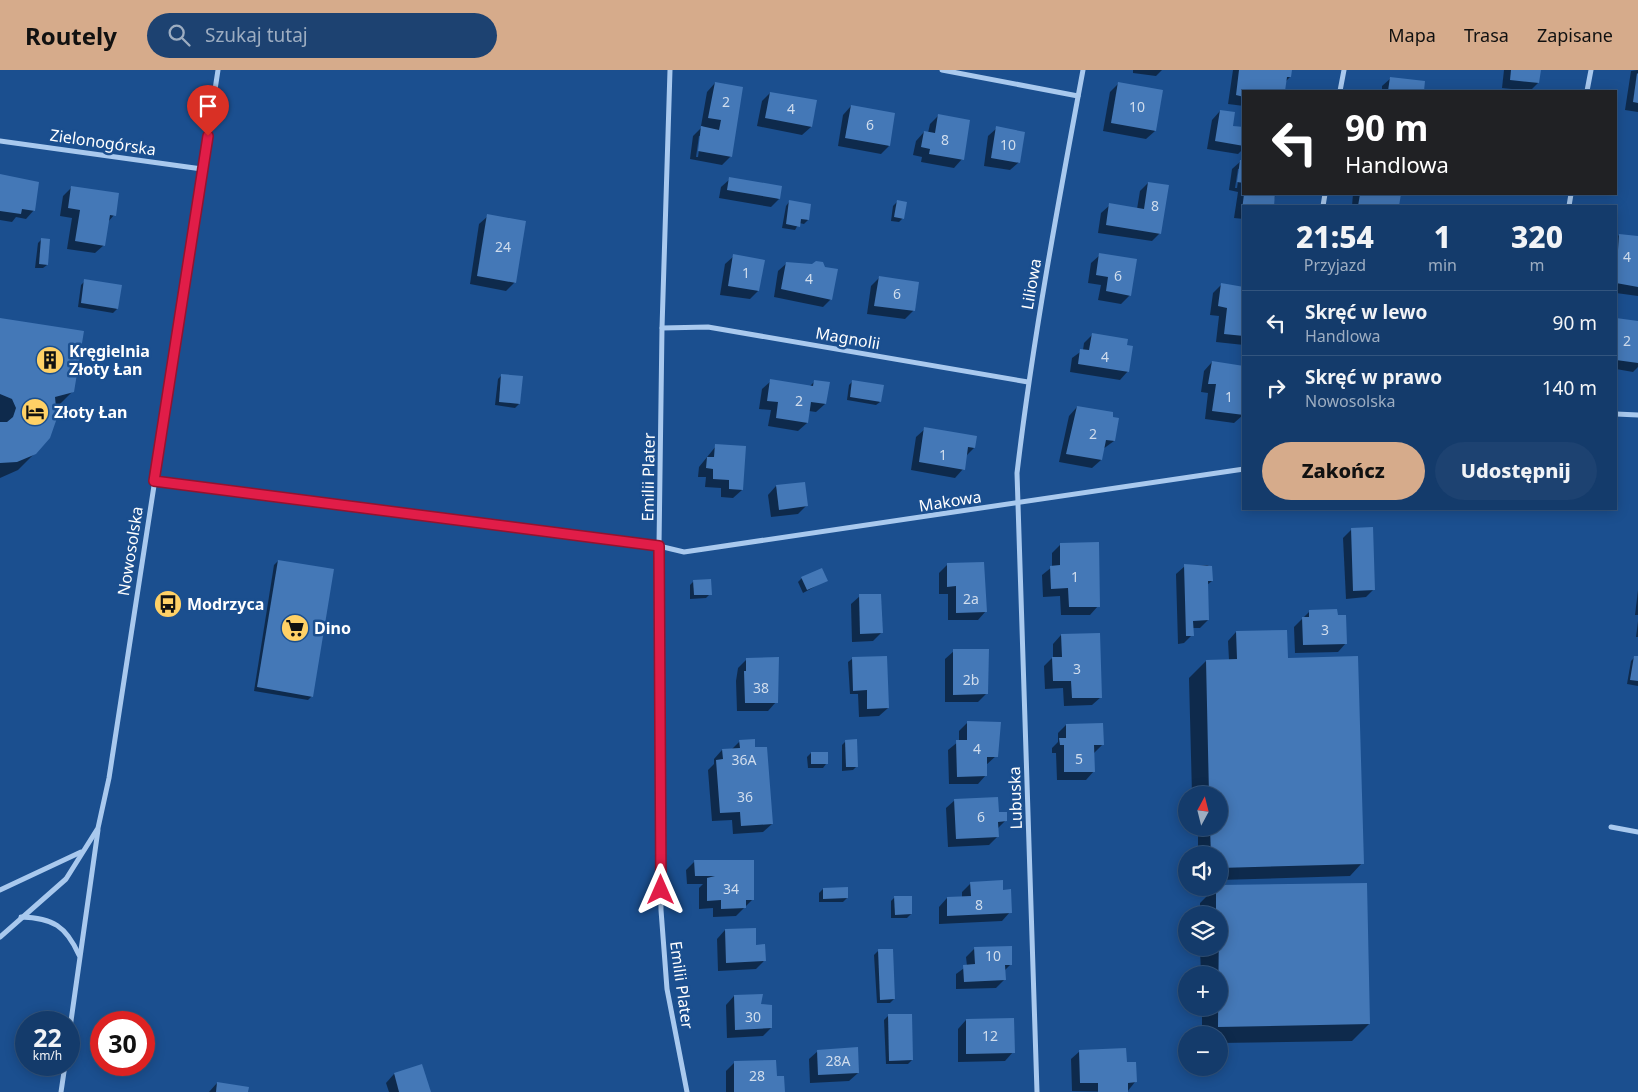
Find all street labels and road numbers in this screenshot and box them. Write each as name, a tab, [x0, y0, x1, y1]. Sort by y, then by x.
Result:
street label: Zielonogórska	[48, 124, 158, 160]
street label: Liliowa	[1016, 257, 1046, 311]
street label: Magnolii	[814, 321, 882, 355]
street label: Emilii Plater	[636, 432, 660, 522]
street label: Makowa	[917, 485, 983, 517]
street label: Nowosolska	[112, 505, 148, 597]
street label: Lubuska	[1003, 766, 1027, 830]
street label: Emilii Plater	[665, 940, 699, 1031]

